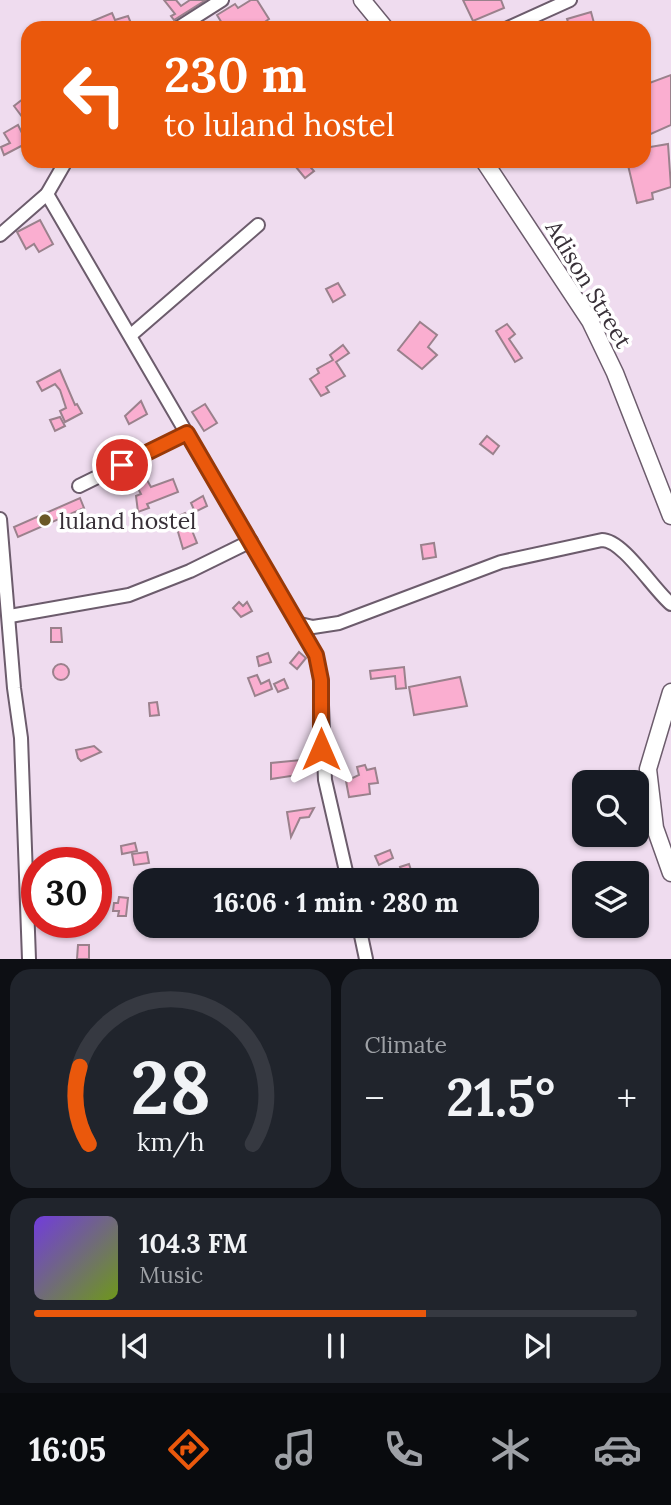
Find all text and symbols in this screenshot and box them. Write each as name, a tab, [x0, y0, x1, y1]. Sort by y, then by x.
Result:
text: 230 m	[164, 43, 307, 105]
icon: left	[49, 49, 140, 140]
text: to luland hostel	[164, 104, 395, 145]
street label: Adison Street	[539, 214, 639, 353]
pin	[92, 435, 152, 495]
icon: arrive	[103, 446, 141, 484]
place label: luland hostel	[59, 506, 196, 535]
marker: luland hostel	[37, 512, 53, 528]
position arrow	[284, 712, 358, 786]
map controls	[572, 770, 649, 938]
button: search	[572, 770, 649, 847]
speed limit sign: 30	[21, 847, 112, 938]
button: layers	[572, 861, 649, 938]
text: 16:06 · 1 min · 280 m	[213, 886, 459, 919]
text: Climate	[365, 1030, 447, 1059]
text: 28	[130, 1042, 210, 1135]
text: 21.5°	[446, 1064, 555, 1130]
text: −	[365, 1074, 385, 1122]
text: +	[617, 1074, 637, 1122]
text: km/h	[136, 1126, 204, 1158]
text: 104.3 FM	[139, 1227, 248, 1260]
text: Music	[139, 1260, 203, 1289]
icon: previous	[116, 1327, 154, 1365]
icon: pause	[317, 1327, 355, 1365]
icon: next	[518, 1327, 556, 1365]
icon: directions	[164, 1425, 213, 1474]
icon: music	[271, 1425, 320, 1474]
icon: phone	[379, 1425, 428, 1474]
icon: climate	[486, 1425, 535, 1474]
icon: car	[593, 1425, 642, 1474]
text: 16:05	[29, 1429, 106, 1470]

